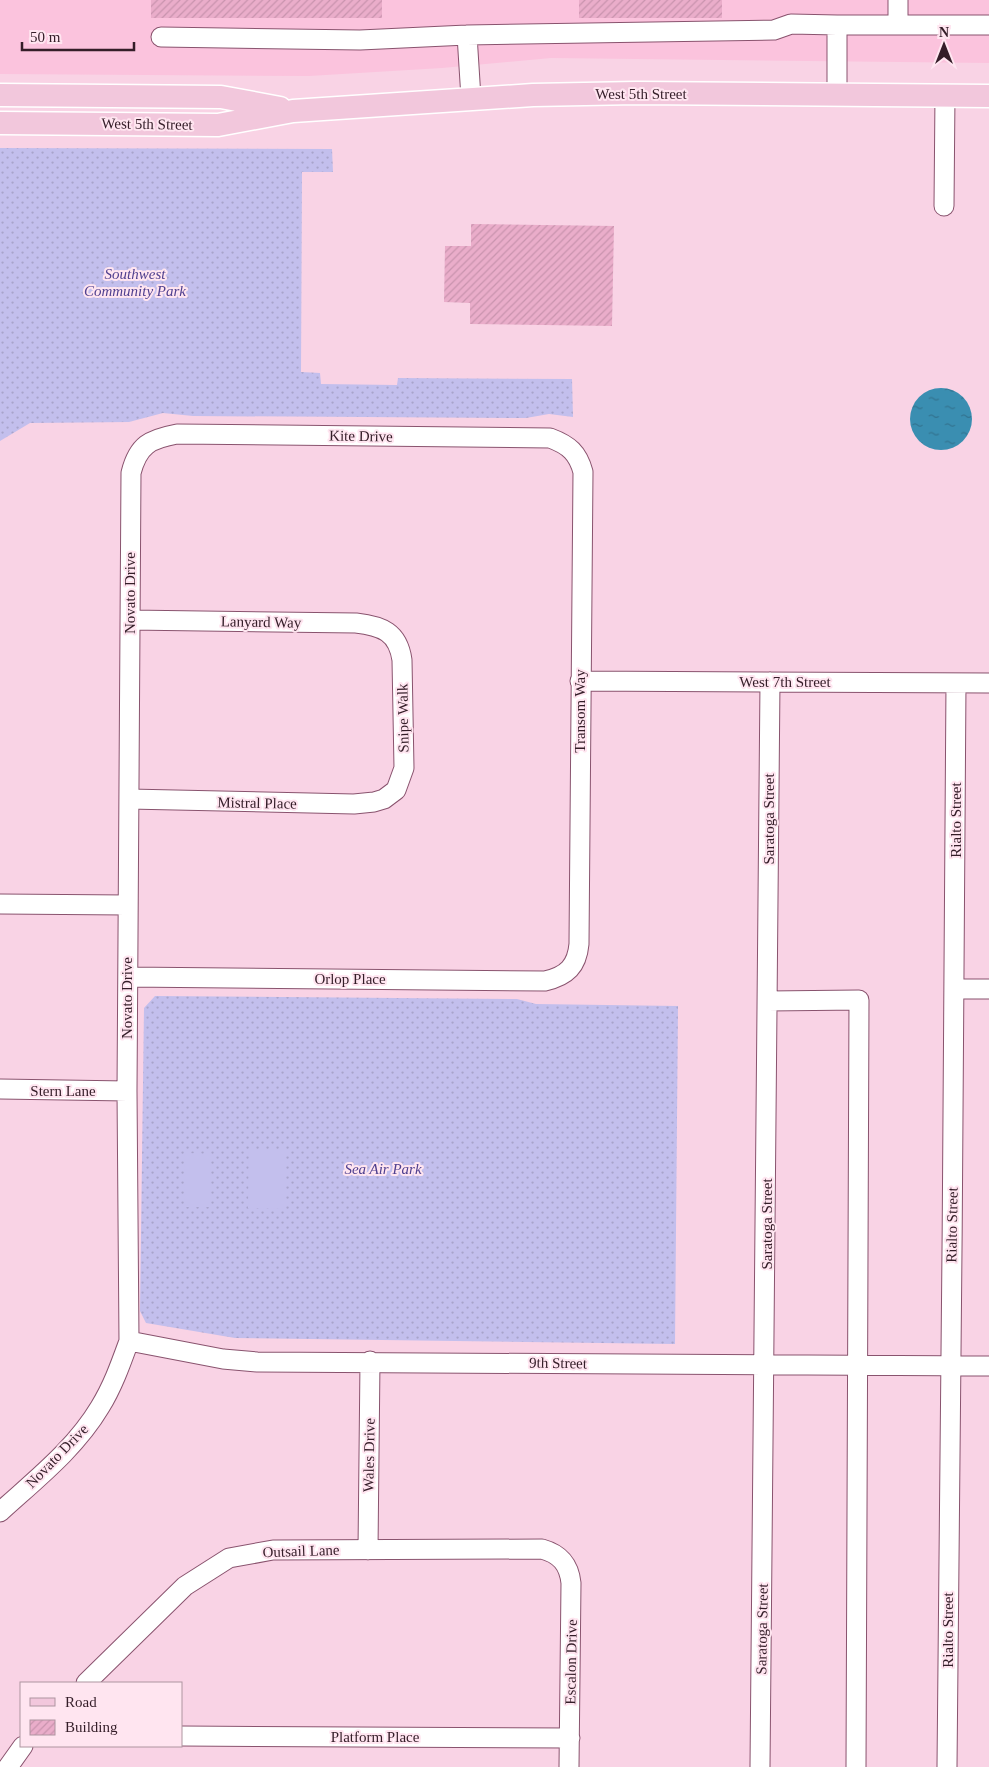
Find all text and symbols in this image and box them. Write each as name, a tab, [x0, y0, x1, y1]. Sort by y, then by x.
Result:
scale bar	[22, 20, 135, 52]
north arrow	[919, 20, 969, 70]
text: N	[939, 25, 949, 40]
text: 50 m	[30, 29, 61, 45]
street label: West 5th Street	[595, 86, 687, 102]
street label: West 5th Street	[101, 115, 194, 133]
park label: Southwest Community Park	[84, 266, 186, 299]
street label: Kite Drive	[329, 427, 393, 445]
street label: Novato Drive	[122, 552, 138, 634]
street label: Lanyard Way	[221, 613, 302, 631]
street label: Transom Way	[572, 669, 588, 753]
street label: West 7th Street	[739, 674, 831, 690]
street label: Snipe Walk	[394, 683, 412, 753]
street label: Saratoga Street	[761, 773, 777, 865]
street label: Rialto Street	[948, 781, 964, 858]
street label: Mistral Place	[217, 794, 297, 812]
street label: Novato Drive	[119, 957, 135, 1039]
street label: Orlop Place	[314, 971, 386, 987]
street label: Stern Lane	[30, 1083, 96, 1099]
park label: Sea Air Park	[344, 1161, 422, 1177]
street label: Saratoga Street	[759, 1178, 775, 1270]
street label: Rialto Street	[943, 1186, 961, 1263]
street label: 9th Street	[529, 1354, 588, 1372]
street label: Wales Drive	[360, 1417, 378, 1492]
street label: Novato Drive	[23, 1421, 91, 1491]
street label: Outsail Lane	[262, 1542, 340, 1560]
street label: Saratoga Street	[753, 1582, 771, 1675]
street label: Rialto Street	[940, 1591, 956, 1668]
street label: Escalon Drive	[562, 1619, 580, 1705]
legend	[20, 1682, 182, 1747]
text: Road	[65, 1694, 97, 1710]
text: Building	[65, 1719, 118, 1735]
street label: Platform Place	[331, 1729, 420, 1745]

